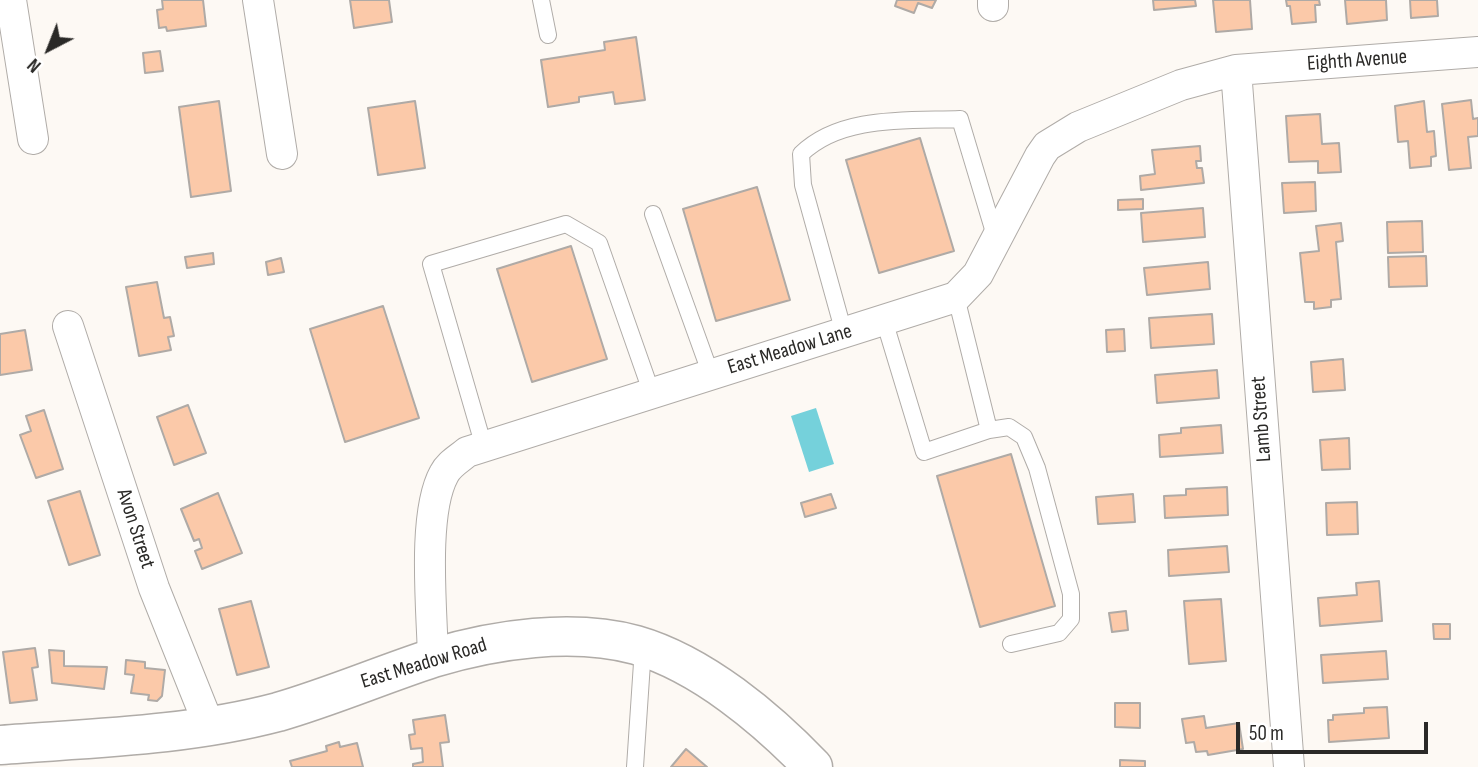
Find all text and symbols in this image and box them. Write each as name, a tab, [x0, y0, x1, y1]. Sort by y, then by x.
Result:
north arrow	[14, 14, 84, 84]
street label: Eighth Avenue	[1306, 45, 1408, 77]
text: N	[23, 53, 46, 77]
street label: East Meadow Lane	[725, 319, 855, 381]
street label: Lamb Street	[1246, 375, 1278, 463]
street label: Avon Street	[110, 486, 160, 572]
street label: East Meadow Road	[358, 633, 490, 695]
scale bar	[1240, 708, 1432, 752]
text: 50 m	[1249, 721, 1284, 746]

